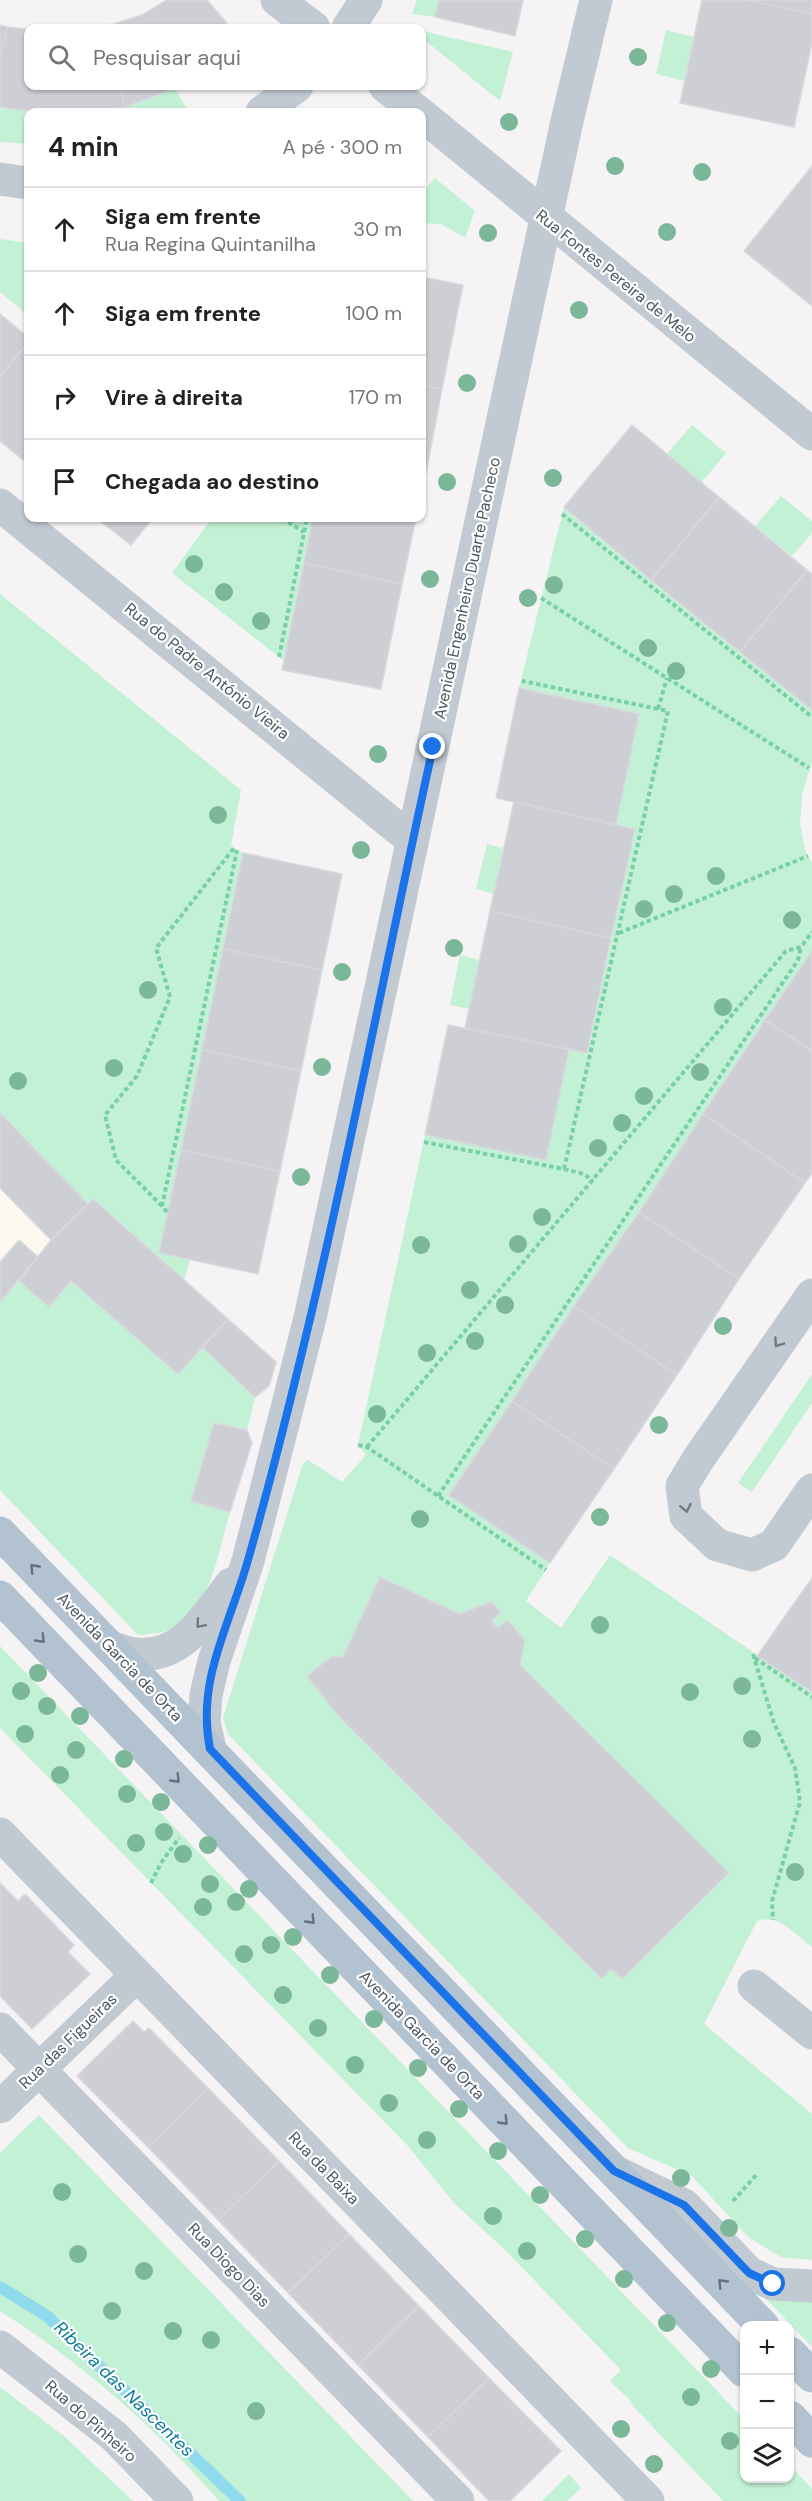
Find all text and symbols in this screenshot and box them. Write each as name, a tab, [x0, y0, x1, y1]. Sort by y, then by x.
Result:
search box	[24, 24, 426, 90]
icon: search	[45, 41, 78, 74]
text: Pesquisar aqui	[93, 43, 241, 72]
text: 4 min	[48, 130, 119, 164]
text: A pé · 300 m	[283, 134, 402, 160]
text: Siga em frente	[105, 202, 261, 231]
street label: Rua Fontes Pereira de Melo	[532, 205, 700, 347]
icon: ahead	[48, 213, 81, 246]
text: 30 m	[353, 216, 402, 242]
text: Rua Regina Quintanilha	[105, 231, 316, 257]
icon: ahead	[48, 297, 81, 330]
text: Siga em frente	[105, 299, 261, 328]
text: 100 m	[345, 300, 402, 326]
icon: right	[48, 381, 81, 414]
text: Vire à direita	[105, 383, 243, 412]
text: 170 m	[349, 384, 402, 410]
street label: Avenida Engenheiro Duarte Pacheco	[429, 455, 505, 721]
icon: arrive	[48, 465, 81, 498]
text: Chegada ao destino	[105, 467, 319, 496]
street label: Rua do Padre António Vieira	[120, 598, 294, 744]
route end	[419, 733, 445, 759]
one-way arrow	[774, 1336, 785, 1347]
one-way arrow	[679, 1503, 692, 1513]
one-way arrow	[30, 1564, 41, 1575]
street label: Avenida Garcia de Orta	[53, 1588, 187, 1726]
one-way arrow	[196, 1617, 207, 1628]
one-way arrow	[33, 1631, 44, 1642]
one-way arrow	[169, 1773, 180, 1783]
one-way arrow	[304, 1913, 315, 1923]
street label: Avenida Garcia de Orta	[355, 1966, 489, 2104]
street label: Rua das Figueiras	[14, 1989, 122, 2093]
one-way arrow	[497, 2114, 508, 2125]
street label: Rua da Baixa	[284, 2127, 364, 2209]
street label: Rua Diogo Dias	[183, 2218, 275, 2312]
route start	[759, 2270, 785, 2296]
one-way arrow	[719, 2280, 730, 2291]
water label: Ribeira das Nascentes	[49, 2316, 199, 2462]
map controls	[740, 2321, 794, 2483]
button: +	[740, 2321, 794, 2375]
street label: Rua do Pinheiro	[41, 2375, 141, 2467]
button: −	[740, 2375, 794, 2429]
button: layers	[740, 2429, 794, 2483]

